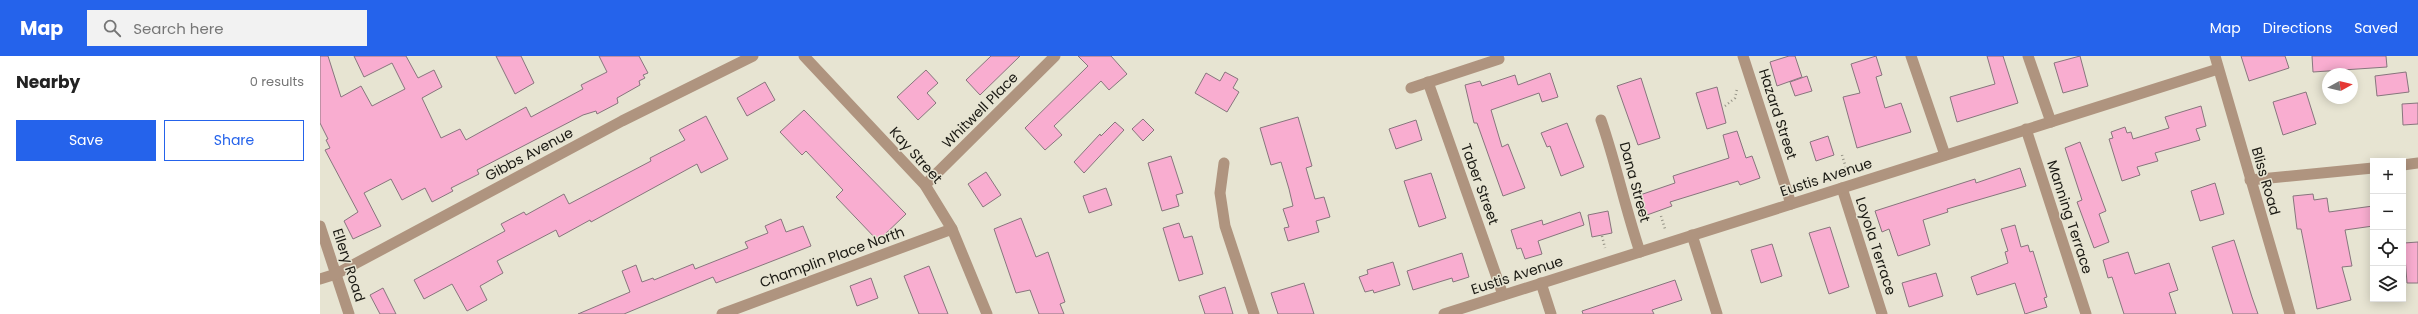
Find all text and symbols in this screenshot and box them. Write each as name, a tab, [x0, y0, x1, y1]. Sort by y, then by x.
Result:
search box	[87, 10, 367, 46]
text: Map	[20, 15, 63, 42]
icon: search	[101, 17, 123, 39]
text: Search here	[133, 18, 224, 39]
text: Map	[2210, 18, 2241, 38]
text: Directions	[2263, 18, 2332, 38]
text: Saved	[2354, 18, 2398, 38]
street label: Hazard Street	[1754, 66, 1802, 162]
street label: Whitwell Place	[938, 67, 1023, 152]
north arrow	[2322, 68, 2358, 104]
text: Nearby	[16, 70, 80, 94]
text: 0 results	[250, 72, 304, 91]
button: Save	[16, 120, 156, 161]
button: Share	[164, 120, 304, 161]
street label: Gibbs Avenue	[482, 122, 577, 186]
street label: Kay Street	[885, 122, 947, 188]
street label: Dana Street	[1615, 140, 1655, 224]
street label: Taber Street	[1456, 141, 1504, 227]
street label: Bliss Road	[2247, 144, 2285, 218]
street label: Eustis Avenue	[1777, 153, 1875, 201]
street label: Manning Terrace	[2042, 158, 2098, 277]
map controls	[2370, 158, 2406, 302]
button: +	[2370, 158, 2406, 194]
street label: Loyola Terrace	[1851, 194, 1901, 298]
button: −	[2370, 194, 2406, 230]
street label: Champlin Place North	[757, 221, 907, 293]
street label: Ellery Road	[328, 226, 370, 304]
button: locate	[2370, 230, 2406, 266]
street label: Eustis Avenue	[1468, 251, 1566, 299]
button: layers	[2370, 266, 2406, 302]

